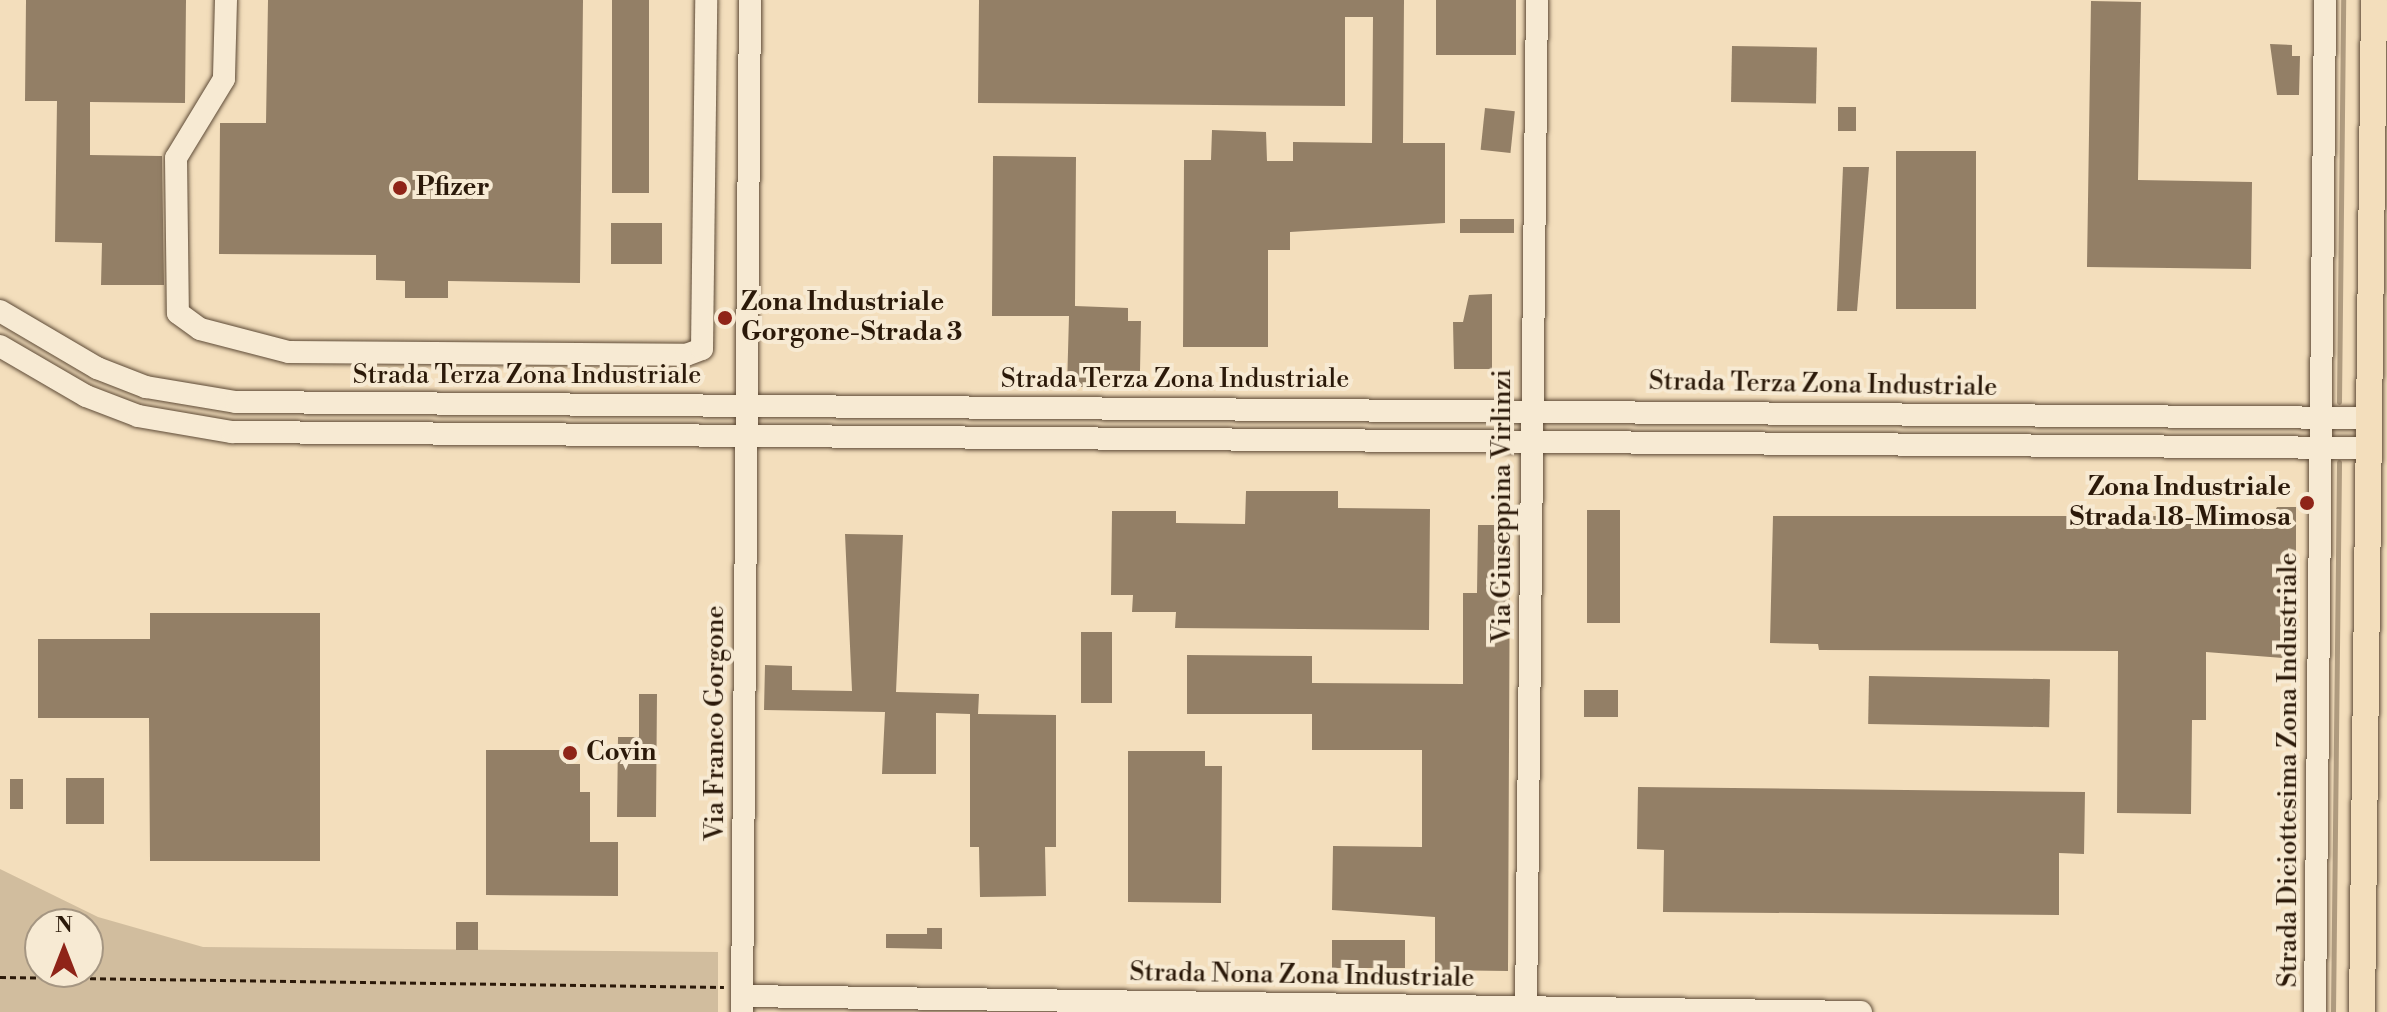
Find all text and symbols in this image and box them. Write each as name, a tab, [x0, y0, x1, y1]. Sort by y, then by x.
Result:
place label: Pfizer	[416, 172, 490, 204]
marker: Pfizer	[391, 179, 409, 197]
place label: Zona Industriale Gorgone-Strada 3	[741, 287, 962, 348]
marker: Zona Industriale Gorgone-Strada 3	[716, 309, 734, 327]
street label: Strada Terza Zona Industriale	[353, 360, 701, 392]
street label: Strada Terza Zona Industriale	[1001, 364, 1349, 396]
street label: Strada Terza Zona Industriale	[1648, 366, 1998, 404]
street label: Via Giuseppina Virlinzi	[1487, 369, 1519, 643]
place label: Zona Industriale Strada 18-Mimosa	[2070, 472, 2291, 534]
marker: Zona Industriale Strada 18-Mimosa	[2298, 494, 2316, 512]
street label: Strada Diciottesima Zona Industriale	[2273, 553, 2305, 987]
street label: Via Franco Gorgone	[700, 605, 732, 841]
place label: Covin	[586, 737, 656, 769]
marker: Covin	[561, 744, 579, 762]
north arrow	[24, 908, 104, 988]
text: N	[55, 912, 73, 939]
street label: Strada Nona Zona Industriale	[1129, 957, 1475, 995]

